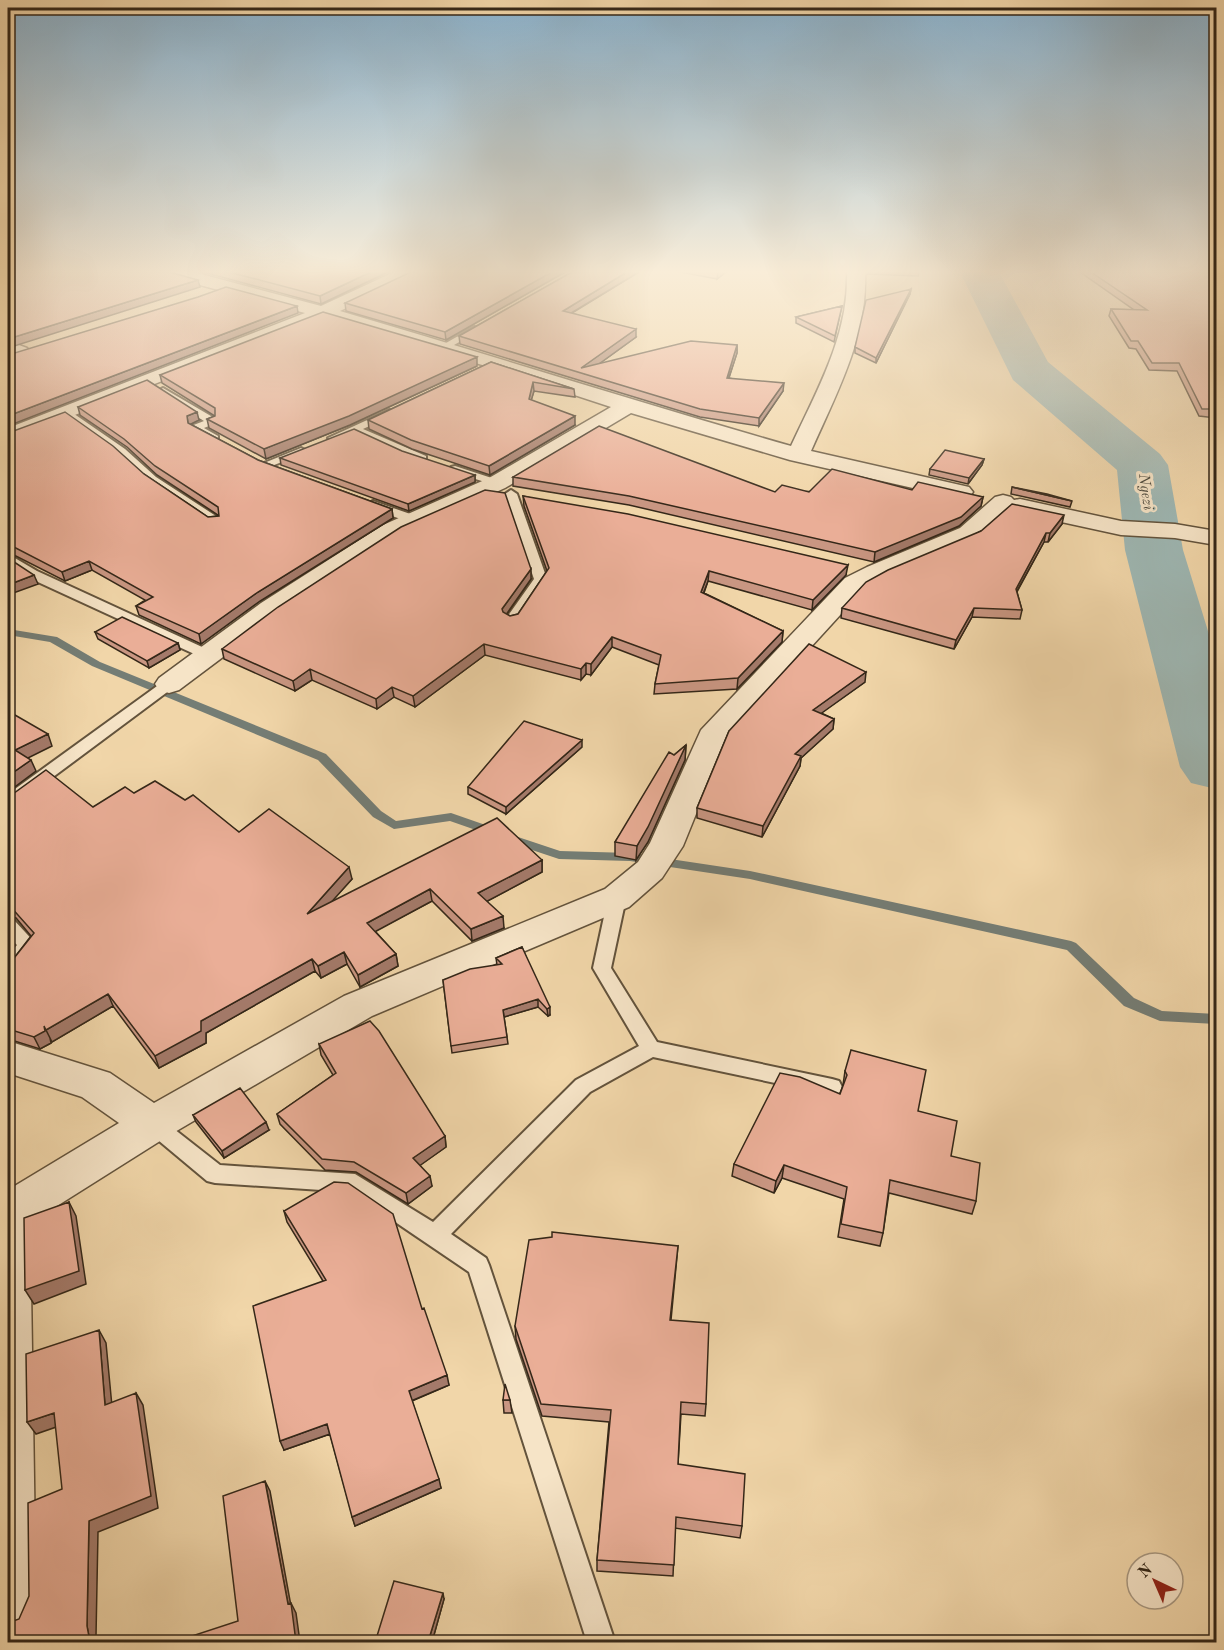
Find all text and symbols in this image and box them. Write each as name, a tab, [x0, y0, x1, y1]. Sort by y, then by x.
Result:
water label: Ngezi	[1135, 472, 1155, 511]
north arrow	[1125, 1551, 1185, 1611]
text: N	[1136, 1561, 1156, 1582]

